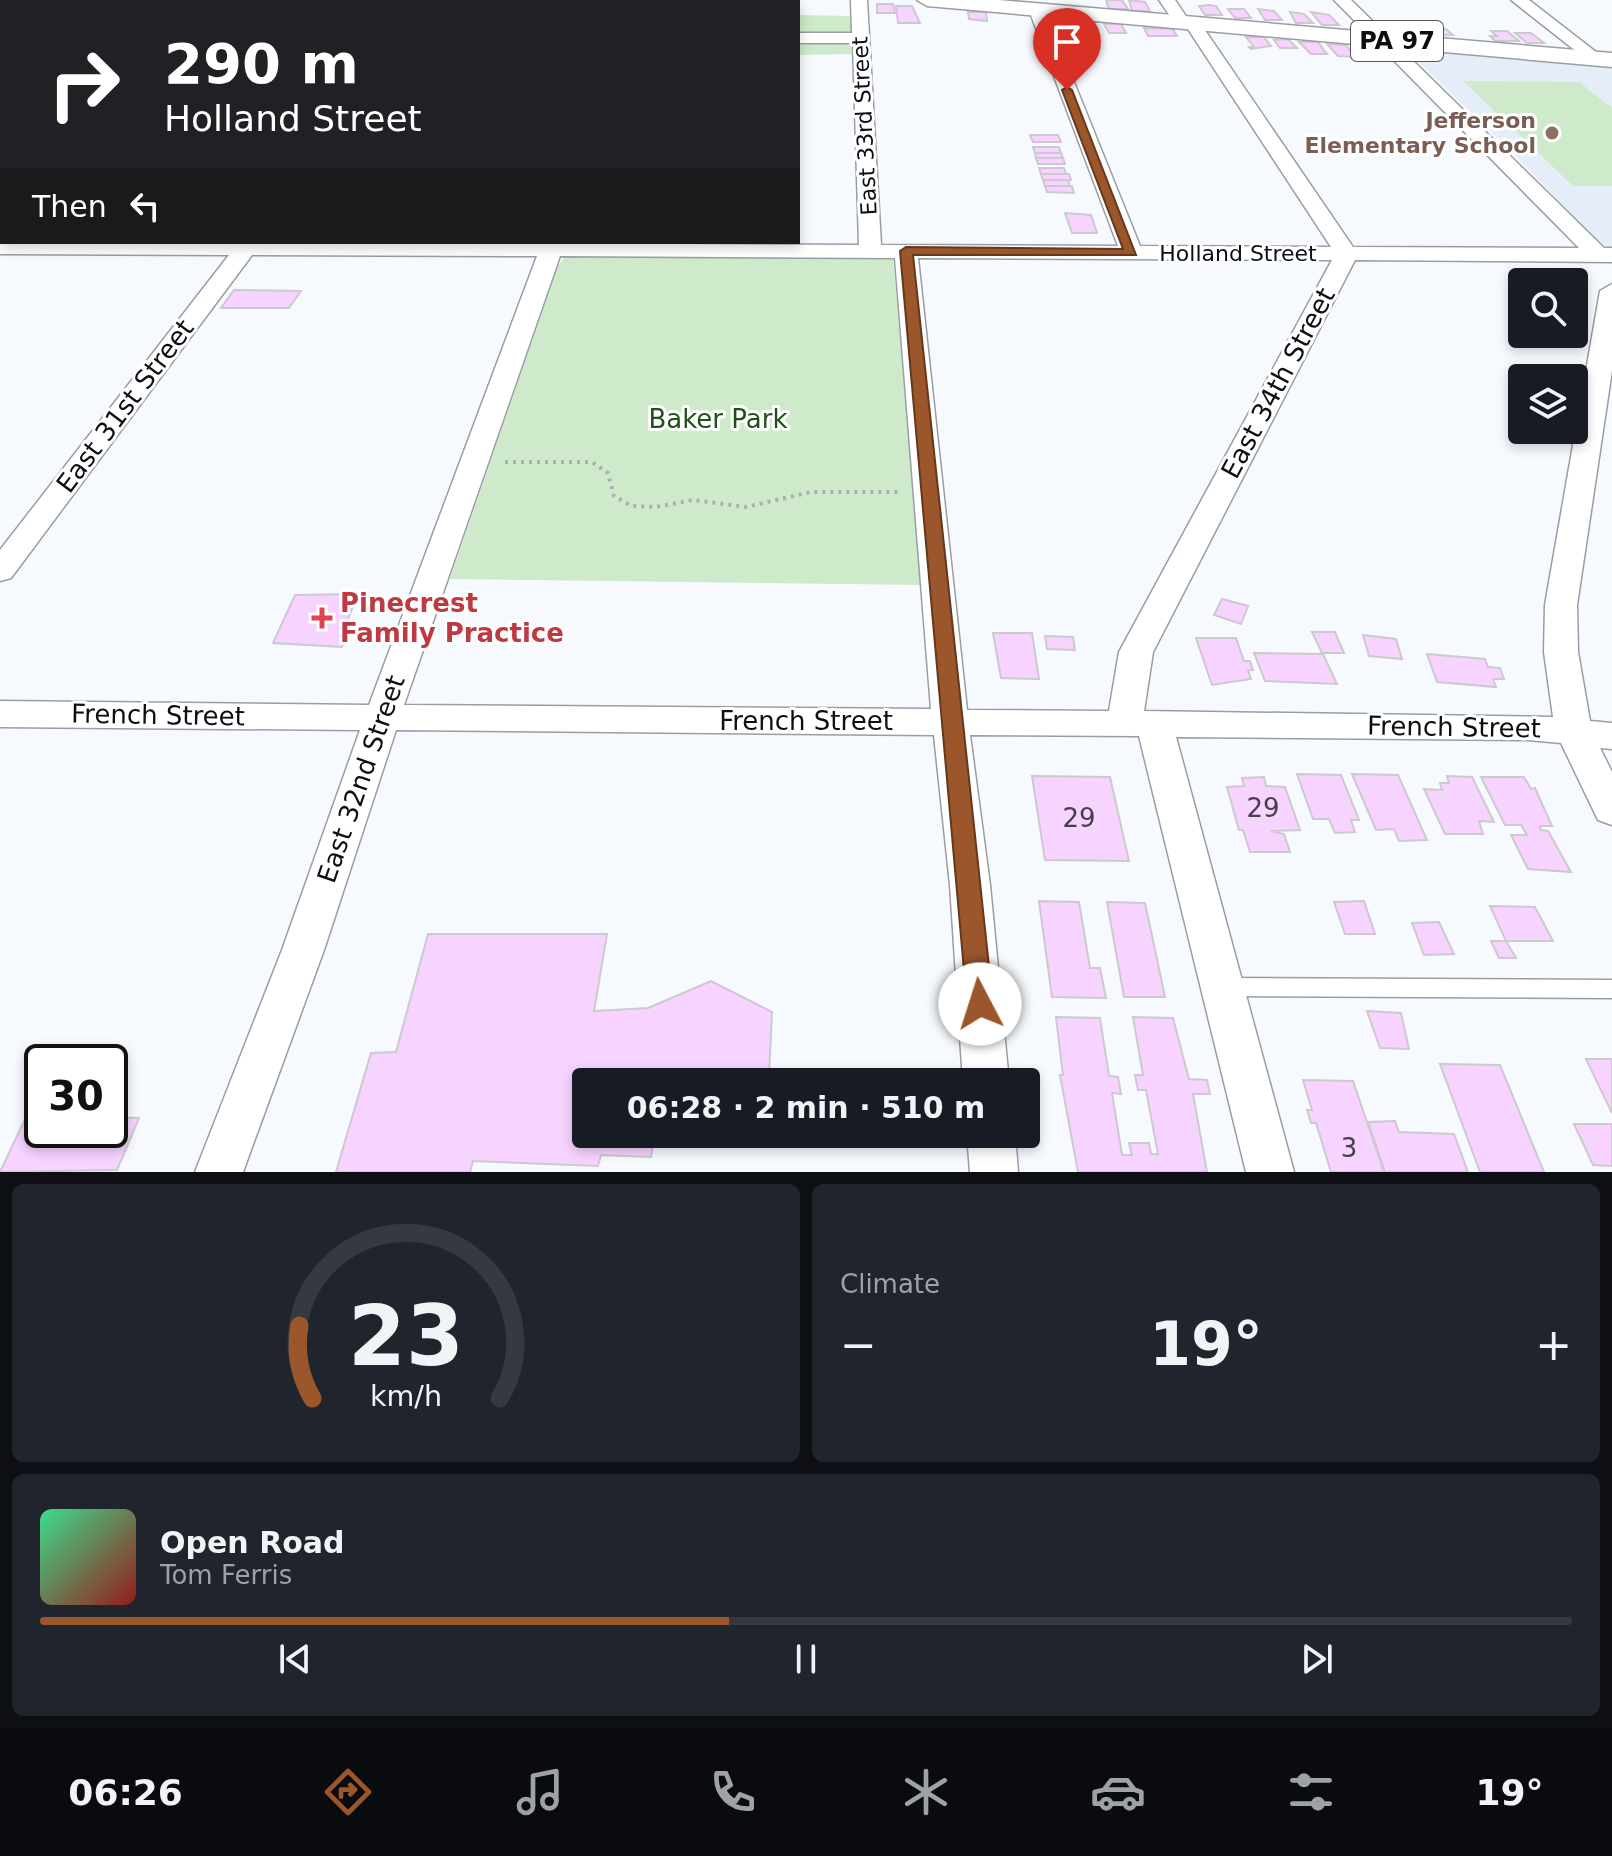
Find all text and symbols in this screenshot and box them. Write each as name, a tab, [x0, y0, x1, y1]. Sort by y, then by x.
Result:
pin	[1033, 8, 1101, 90]
icon: arrive	[1045, 20, 1089, 64]
road number: PA 97	[1351, 21, 1443, 61]
text: 290 m	[164, 31, 359, 96]
icon: right	[32, 32, 136, 136]
street label: East 33rd Street	[847, 36, 882, 216]
text: Holland Street	[164, 98, 422, 139]
place label: Jefferson Elementary School	[1304, 108, 1536, 158]
marker: Jefferson Elementary School	[1543, 124, 1561, 142]
icon: left	[123, 184, 167, 228]
text: Then	[32, 189, 107, 224]
street label: Holland Street	[1159, 241, 1317, 266]
map controls	[1508, 268, 1588, 444]
button: search	[1508, 268, 1588, 348]
street label: East 34th Street	[1215, 283, 1341, 483]
street label: East 31st Street	[50, 314, 200, 498]
button: layers	[1508, 364, 1588, 444]
park label: Baker Park	[648, 404, 788, 434]
place label: Pinecrest Family Practice	[340, 588, 564, 648]
marker: Pinecrest Family Practice	[311, 607, 333, 629]
street label: East 32nd Street	[311, 671, 411, 887]
street label: French Street	[71, 698, 245, 732]
street label: French Street	[719, 706, 893, 736]
street label: French Street	[1367, 710, 1541, 744]
house number: 29	[1246, 793, 1280, 823]
house number: 29	[1062, 803, 1096, 833]
position arrow	[938, 962, 1022, 1046]
speed limit sign: 30	[24, 1044, 128, 1148]
text: 06:28 · 2 min · 510 m	[627, 1090, 985, 1125]
house number: 3	[1341, 1133, 1357, 1163]
text: Climate	[840, 1269, 940, 1299]
text: 23	[348, 1288, 464, 1385]
text: 19°	[1149, 1309, 1263, 1379]
text: −	[840, 1319, 877, 1370]
text: +	[1535, 1319, 1572, 1370]
text: km/h	[370, 1379, 442, 1413]
text: Open Road	[160, 1525, 345, 1560]
text: Tom Ferris	[160, 1560, 292, 1590]
icon: previous	[273, 1637, 317, 1681]
icon: pause	[784, 1637, 828, 1681]
icon: next	[1295, 1637, 1339, 1681]
icon: directions	[320, 1764, 376, 1820]
icon: music	[512, 1764, 568, 1820]
icon: phone	[705, 1764, 761, 1820]
icon: climate	[898, 1764, 954, 1820]
icon: car	[1090, 1764, 1146, 1820]
icon: filters	[1283, 1764, 1339, 1820]
text: 06:26	[68, 1772, 183, 1813]
text: 19°	[1476, 1772, 1544, 1813]

